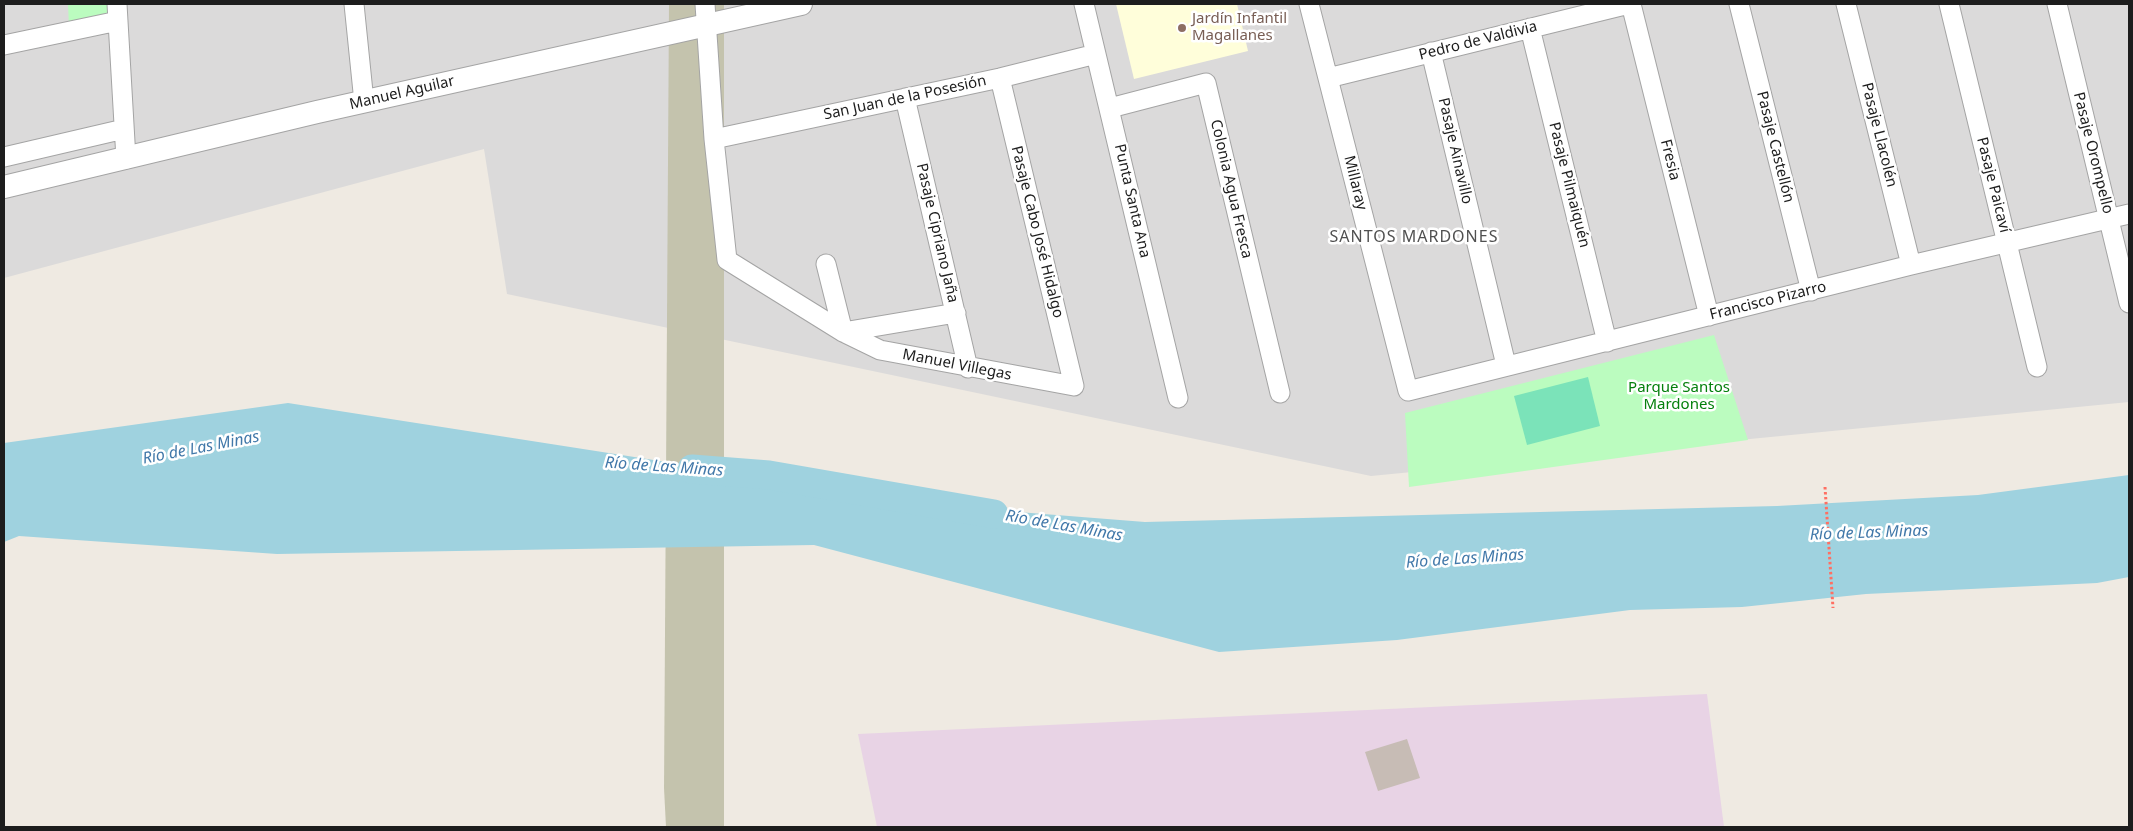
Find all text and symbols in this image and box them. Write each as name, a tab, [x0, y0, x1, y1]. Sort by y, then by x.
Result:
place label: Jardín Infantil Magallanes	[1192, 10, 1287, 45]
street label: Pedro de Valdivia	[1417, 18, 1539, 64]
marker: Jardín Infantil Magallanes	[1176, 22, 1188, 34]
street label: Manuel Aguilar	[348, 72, 456, 114]
street label: San Juan de la Posesión	[822, 72, 988, 124]
street label: Pasaje Llacolén	[1857, 81, 1901, 189]
street label: Pasaje Castellón	[1752, 89, 1798, 205]
street label: Pasaje Orompello	[2069, 90, 2117, 216]
street label: Pasaje Ainavillo	[1434, 96, 1476, 206]
street label: Colonia Agua Fresca	[1206, 118, 1256, 260]
street label: Pasaje Pilmaiquén	[1545, 120, 1593, 250]
street label: Pasaje Paicaví	[1972, 135, 2014, 235]
street label: Fresia	[1656, 138, 1684, 182]
street label: Punta Santa Ana	[1110, 142, 1154, 260]
street label: Pasaje Cabo José Hidalgo	[1007, 144, 1067, 320]
street label: Millaray	[1340, 154, 1370, 212]
street label: Pasaje Cipriano Jaña	[912, 161, 962, 305]
district label: SANTOS MARDONES	[1328, 227, 1500, 247]
street label: Francisco Pizarro	[1708, 278, 1828, 324]
street label: Manuel Villegas	[901, 346, 1013, 384]
park label: Parque Santos Mardones	[1628, 379, 1730, 414]
water label: Río de Las Minas	[141, 427, 261, 469]
water label: Río de Las Minas	[604, 453, 724, 481]
water label: Río de Las Minas	[1004, 506, 1124, 546]
water label: Río de Las Minas	[1809, 521, 1929, 545]
water label: Río de Las Minas	[1405, 545, 1525, 573]

